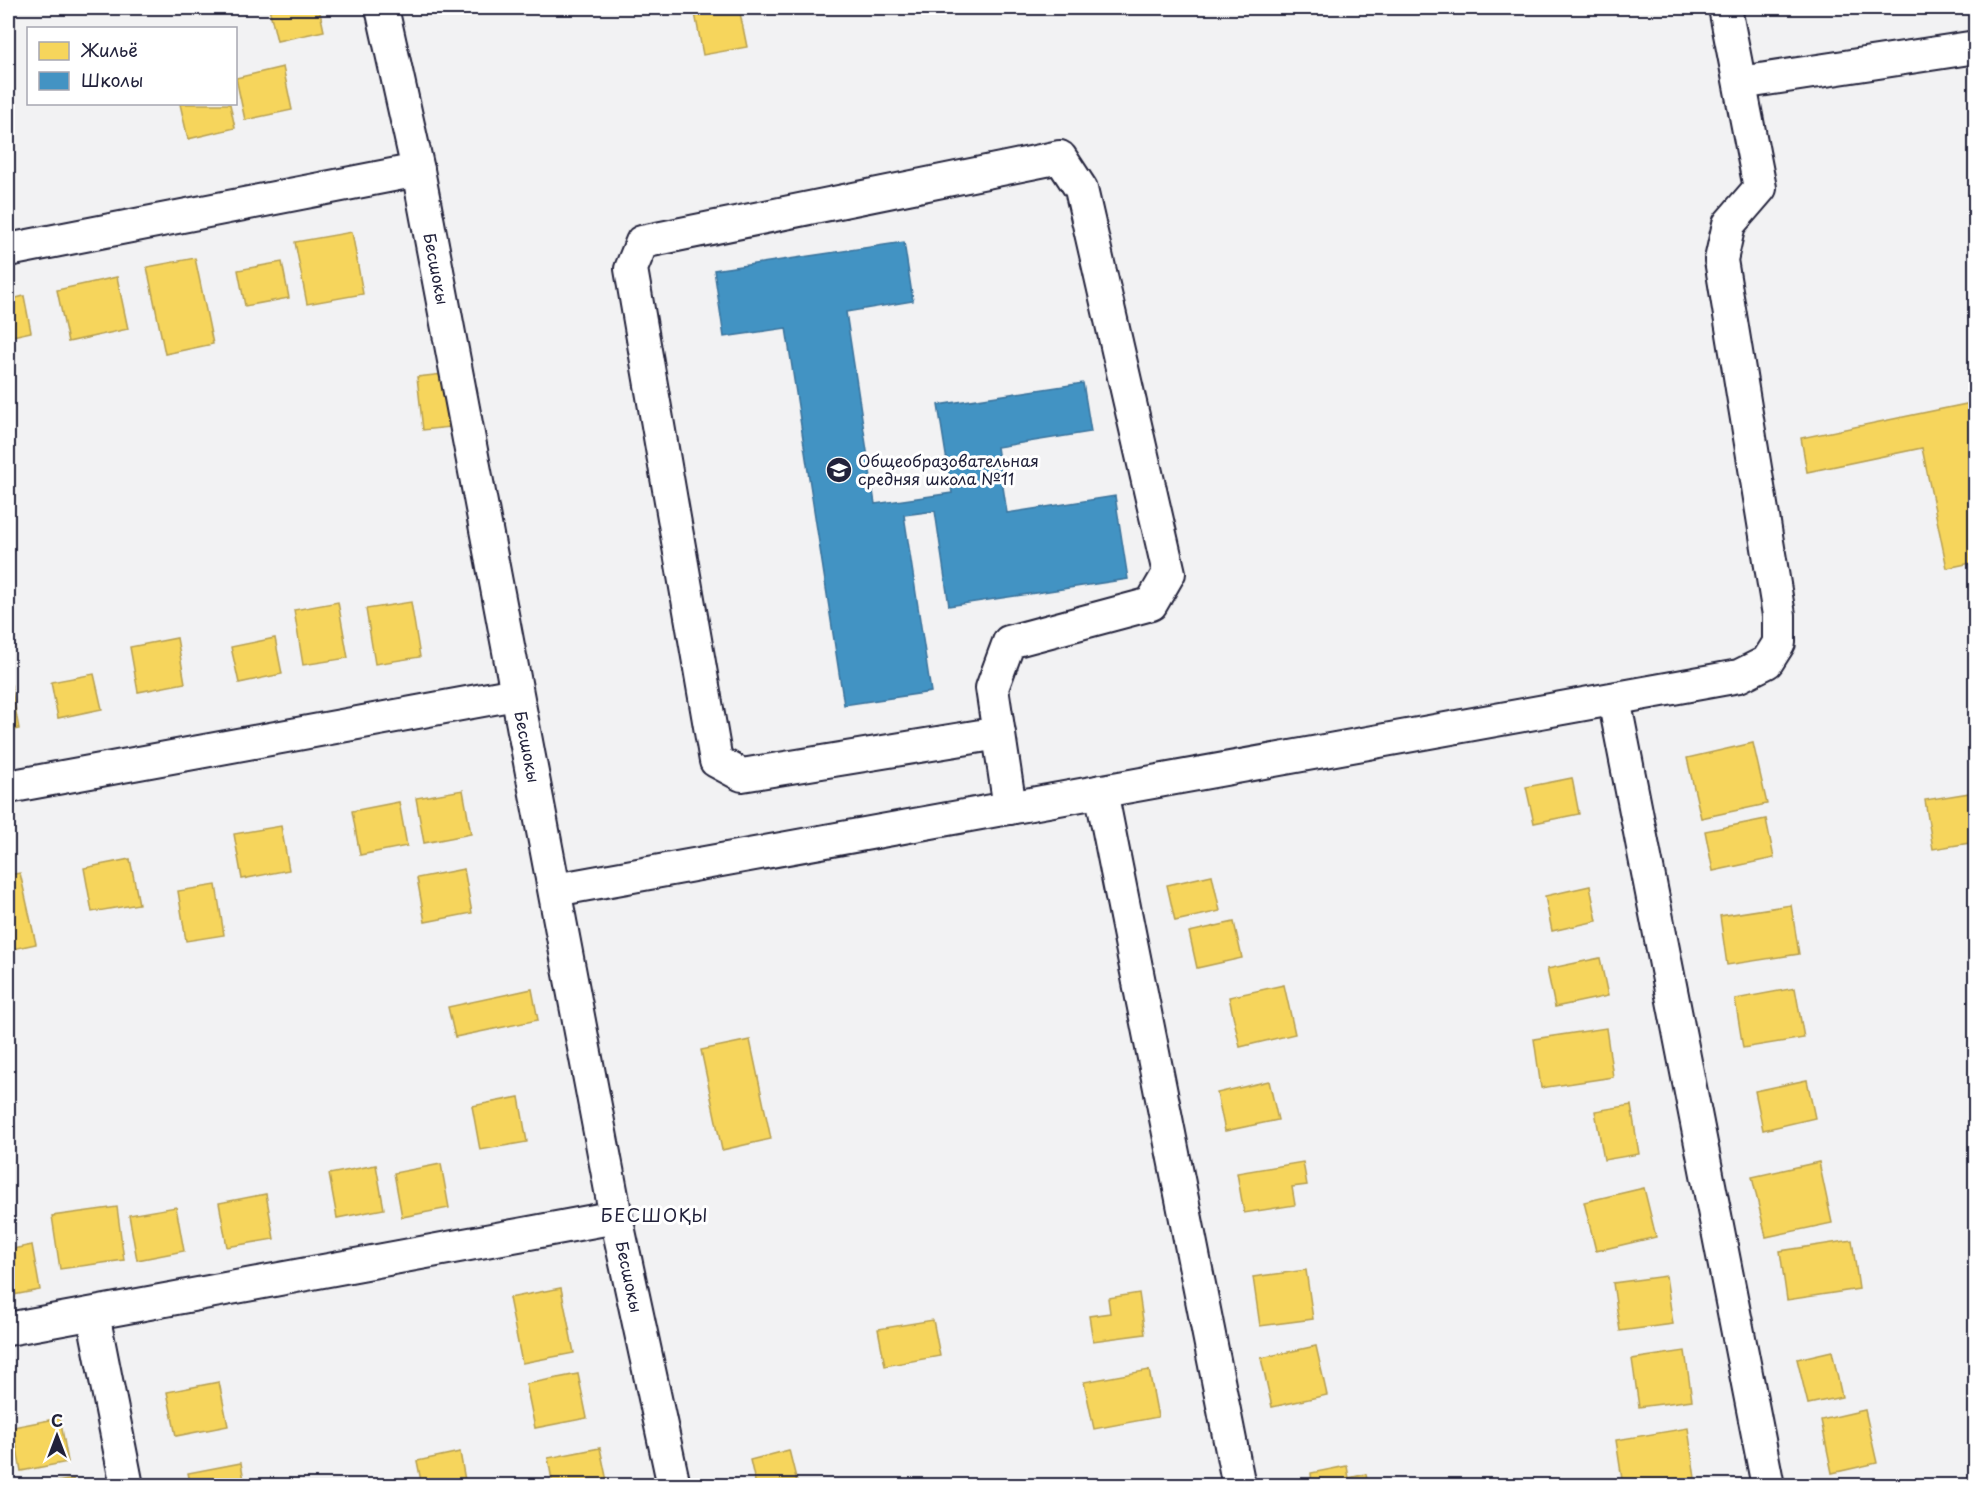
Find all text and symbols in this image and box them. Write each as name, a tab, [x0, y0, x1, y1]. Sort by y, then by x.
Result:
legend	[27, 27, 237, 105]
text: Жильё	[80, 36, 138, 63]
text: Школы	[81, 66, 144, 93]
street label: Бесшокы	[418, 231, 456, 307]
place label: Общеобразовательная средняя школа №11	[858, 448, 1039, 490]
school or university icon: Общеобразовательная средняя школа №11	[824, 455, 854, 485]
street label: Бесшокы	[509, 709, 547, 785]
district label: БЕСШОҚЫ	[601, 1201, 709, 1228]
street label: Бесшокы	[611, 1239, 649, 1315]
north arrow	[27, 1406, 87, 1466]
text: С	[51, 1408, 63, 1432]

